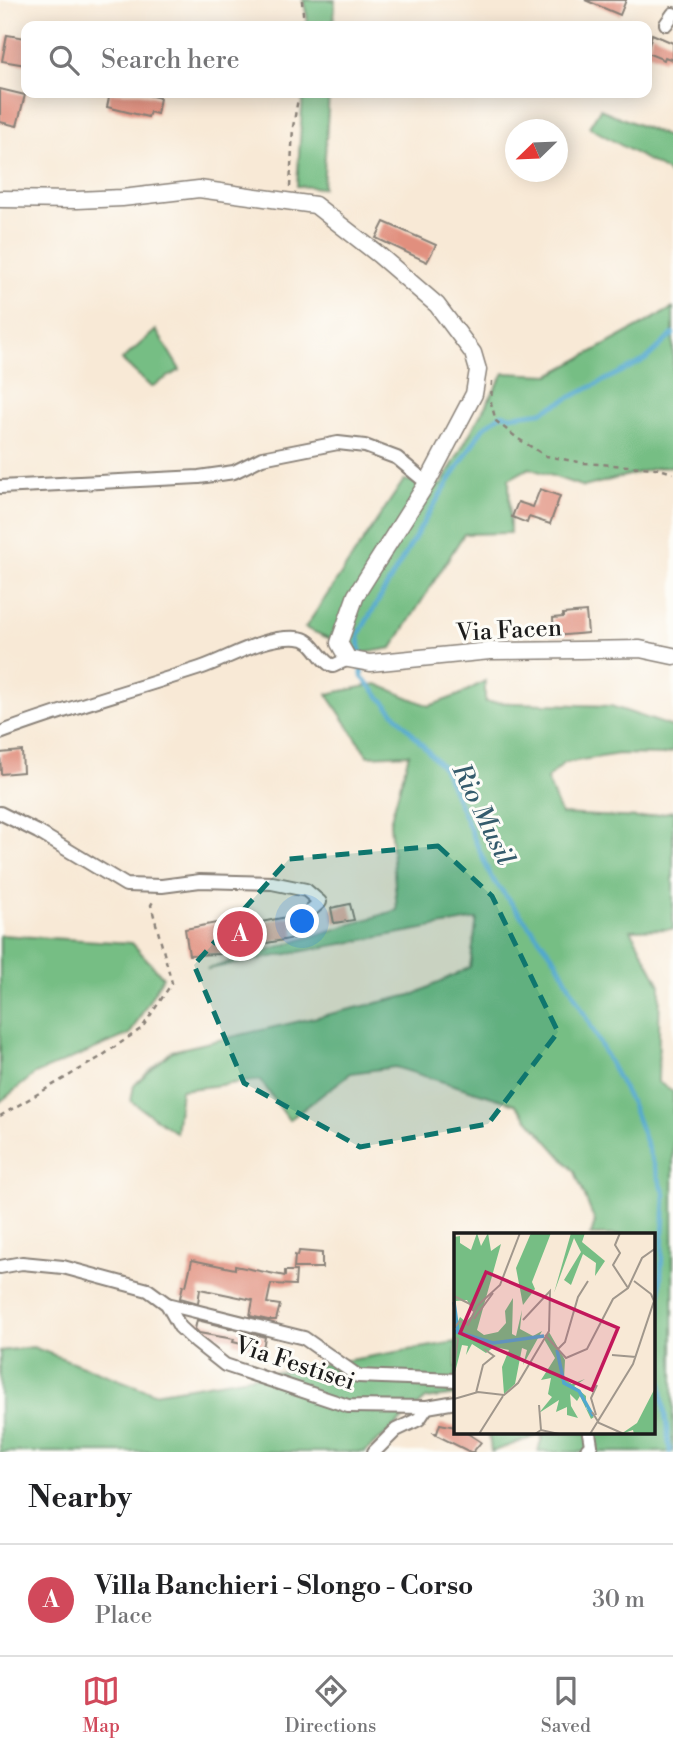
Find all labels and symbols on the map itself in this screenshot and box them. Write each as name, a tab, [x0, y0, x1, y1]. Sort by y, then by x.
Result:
north arrow	[505, 119, 568, 182]
street label: Via Facen	[454, 613, 563, 649]
water label: Rio Musil	[444, 757, 522, 871]
your location	[285, 904, 319, 938]
pin: A	[217, 908, 263, 960]
inset map	[454, 1233, 656, 1434]
street label: Via Festisei	[230, 1330, 359, 1398]

